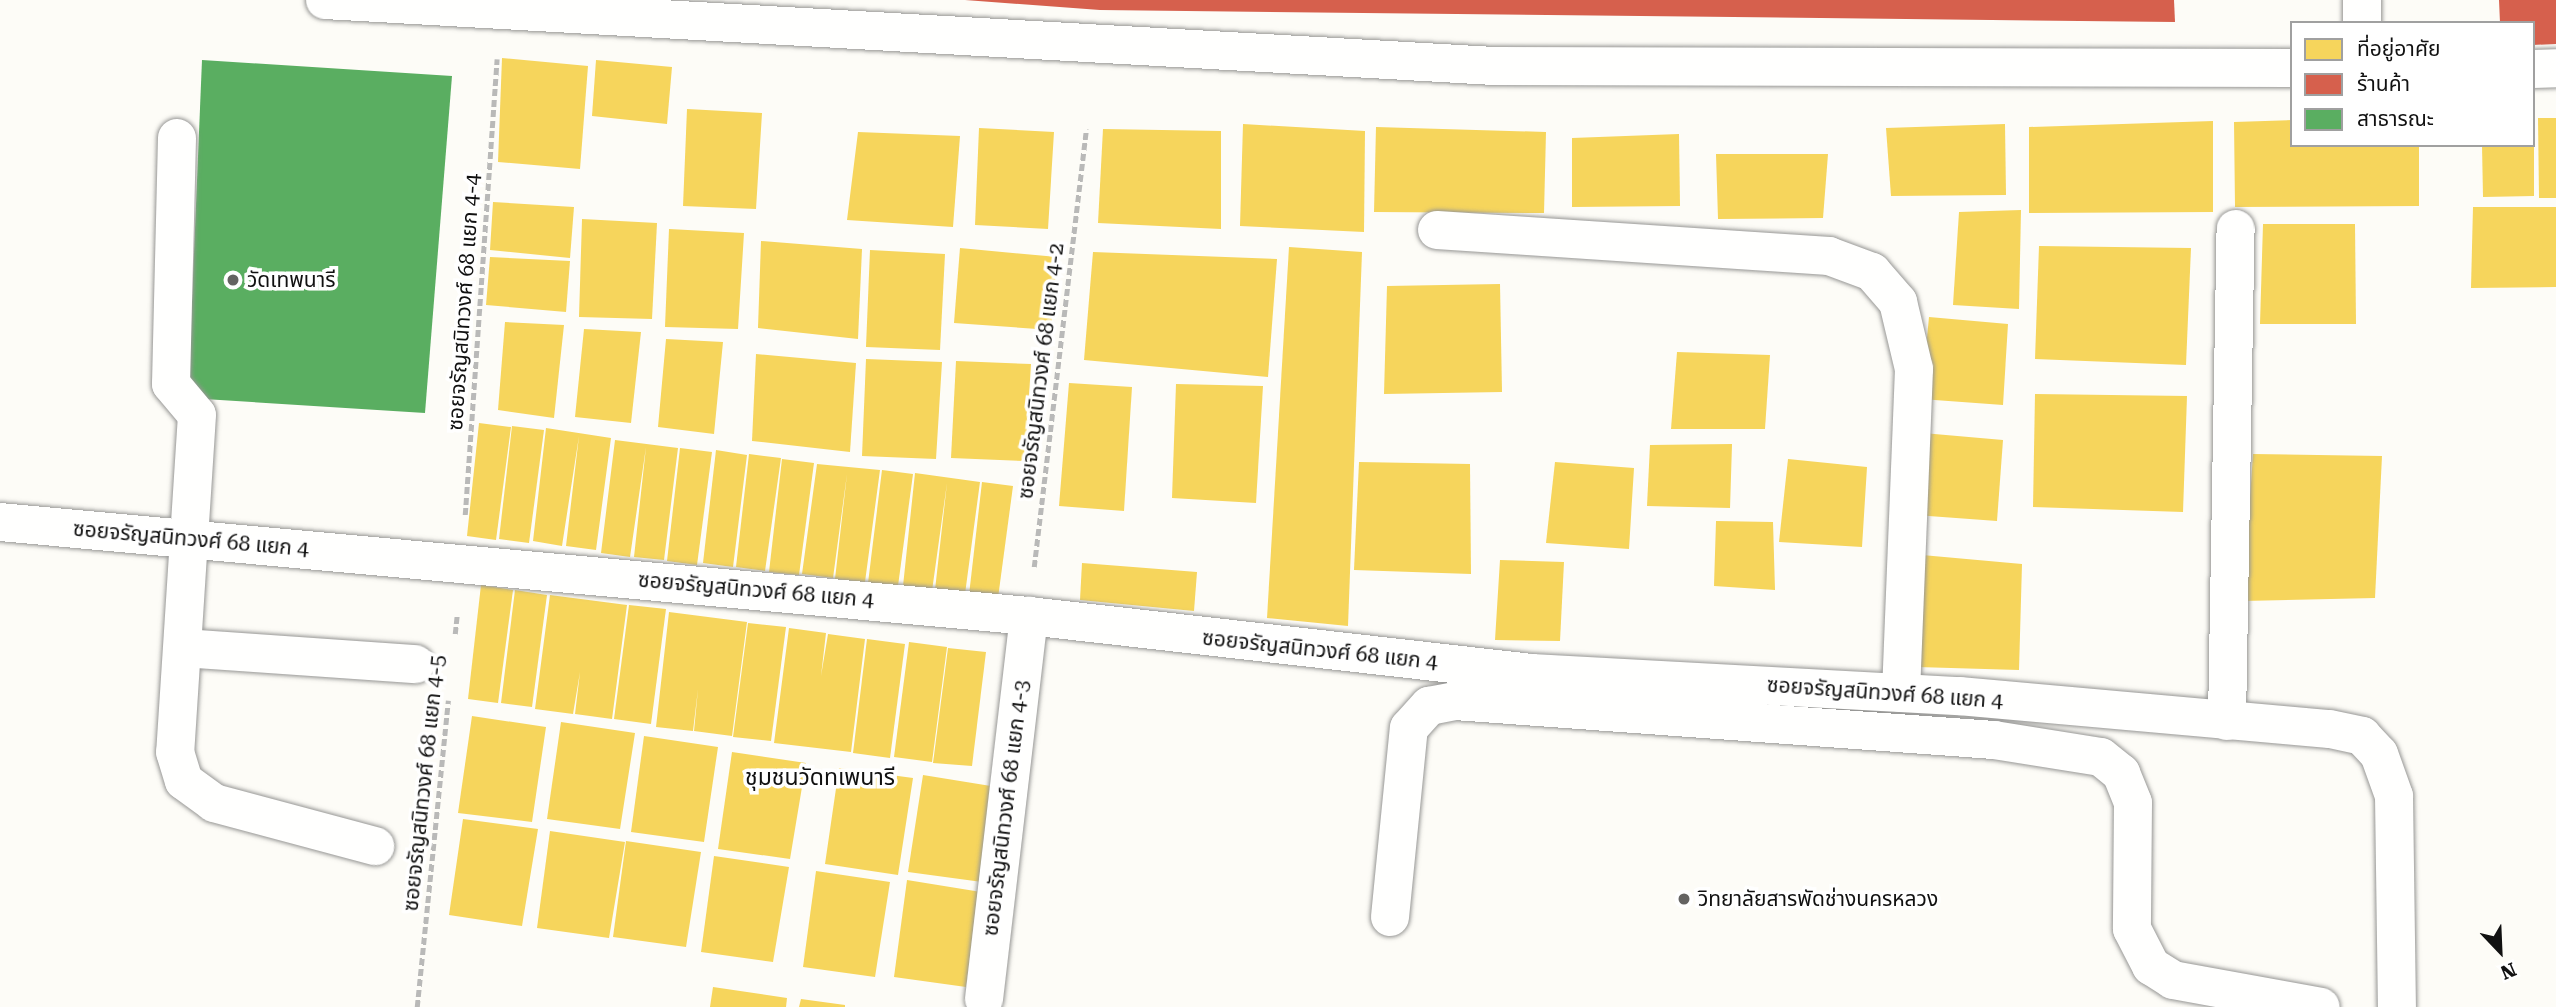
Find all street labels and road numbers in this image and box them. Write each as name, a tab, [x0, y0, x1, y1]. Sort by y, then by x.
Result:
street label: ซอยจรัญสนิทวงศ์ 68 แยก 4-4	[442, 173, 486, 431]
street label: ซอยจรัญสนิทวงศ์ 68 แยก 4-2	[1013, 242, 1069, 500]
street label: ซอยจรัญสนิทวงศ์ 68 แยก 4	[72, 516, 310, 562]
street label: ซอยจรัญสนิทวงศ์ 68 แยก 4	[637, 567, 875, 613]
street label: ซอยจรัญสนิทวงศ์ 68 แยก 4	[1201, 625, 1439, 675]
street label: ซอยจรัญสนิทวงศ์ 68 แยก 4-5	[398, 653, 450, 913]
street label: ซอยจรัญสนิทวงศ์ 68 แยก 4	[1766, 672, 2004, 714]
street label: ซอยจรัญสนิทวงศ์ 68 แยก 4-3	[978, 679, 1034, 937]

